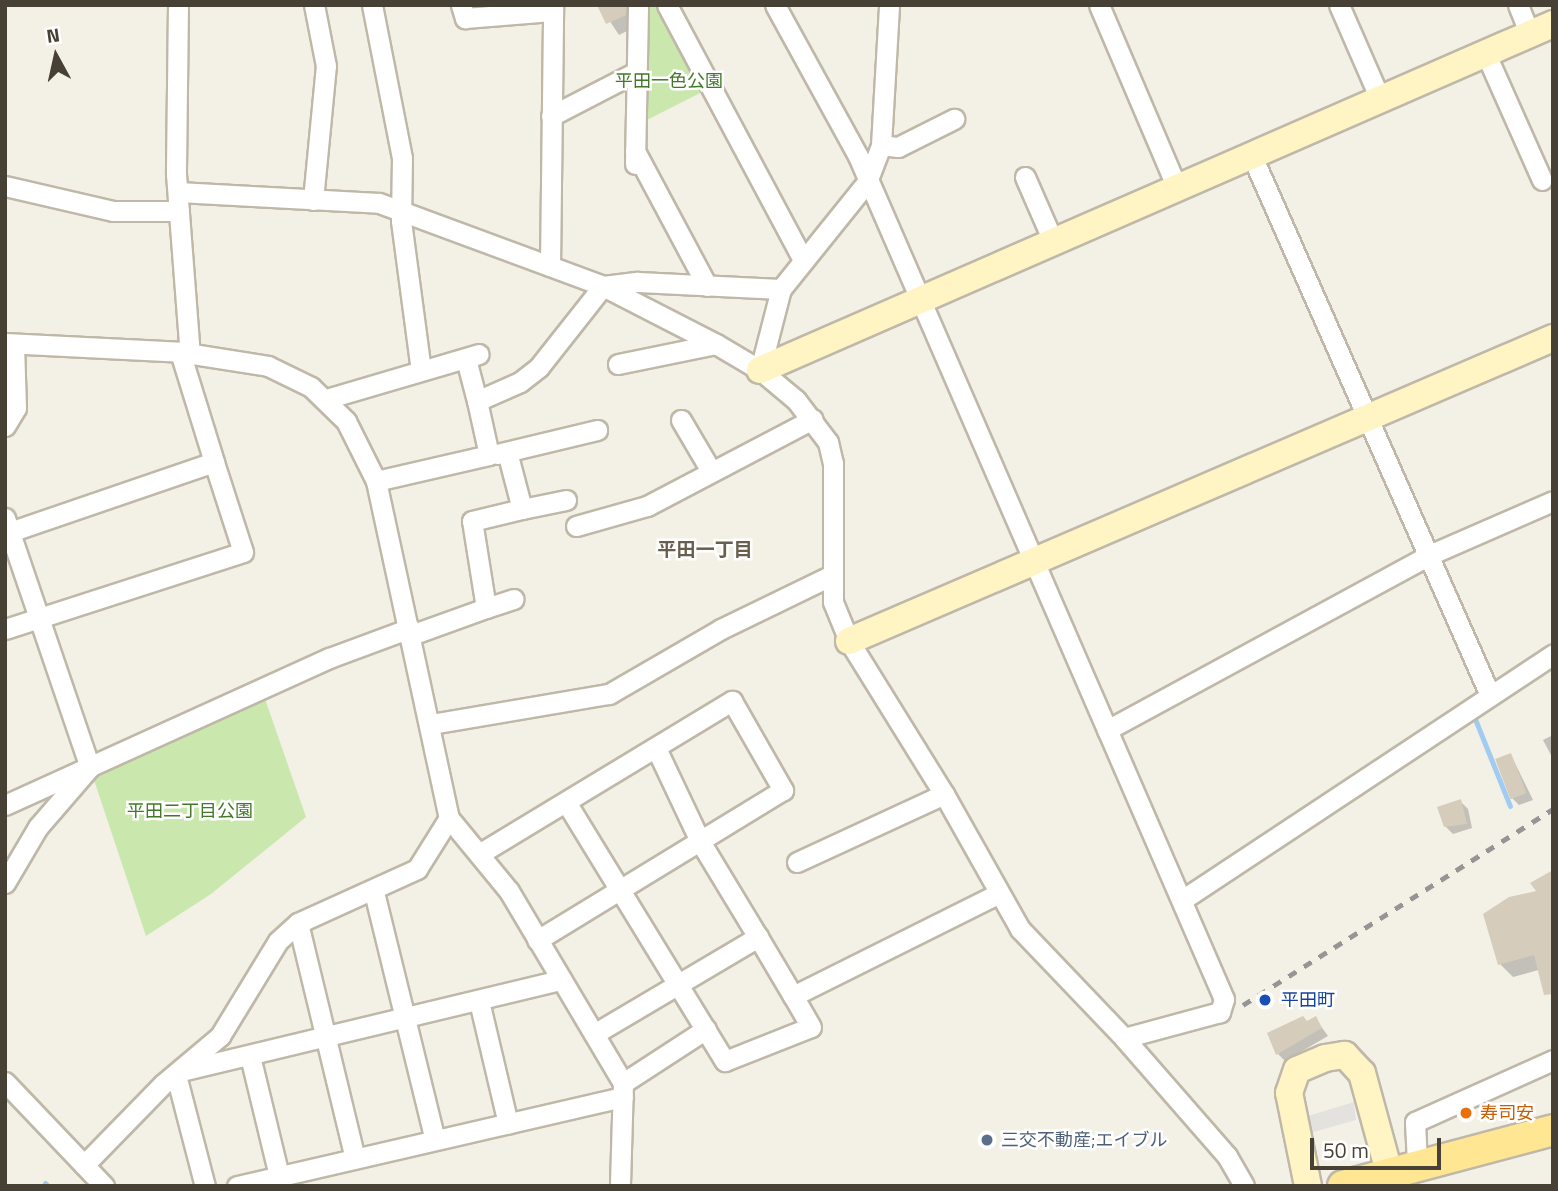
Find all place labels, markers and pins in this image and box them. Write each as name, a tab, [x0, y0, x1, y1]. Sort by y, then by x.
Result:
place label: 平田町	[1281, 989, 1335, 1011]
marker: 平田町	[1255, 990, 1275, 1010]
place label: 寿司安	[1480, 1102, 1534, 1124]
marker: 寿司安	[1458, 1105, 1474, 1121]
place label: 三交不動産;エイブル	[1001, 1129, 1167, 1151]
marker: 三交不動産;エイブル	[979, 1132, 995, 1148]

